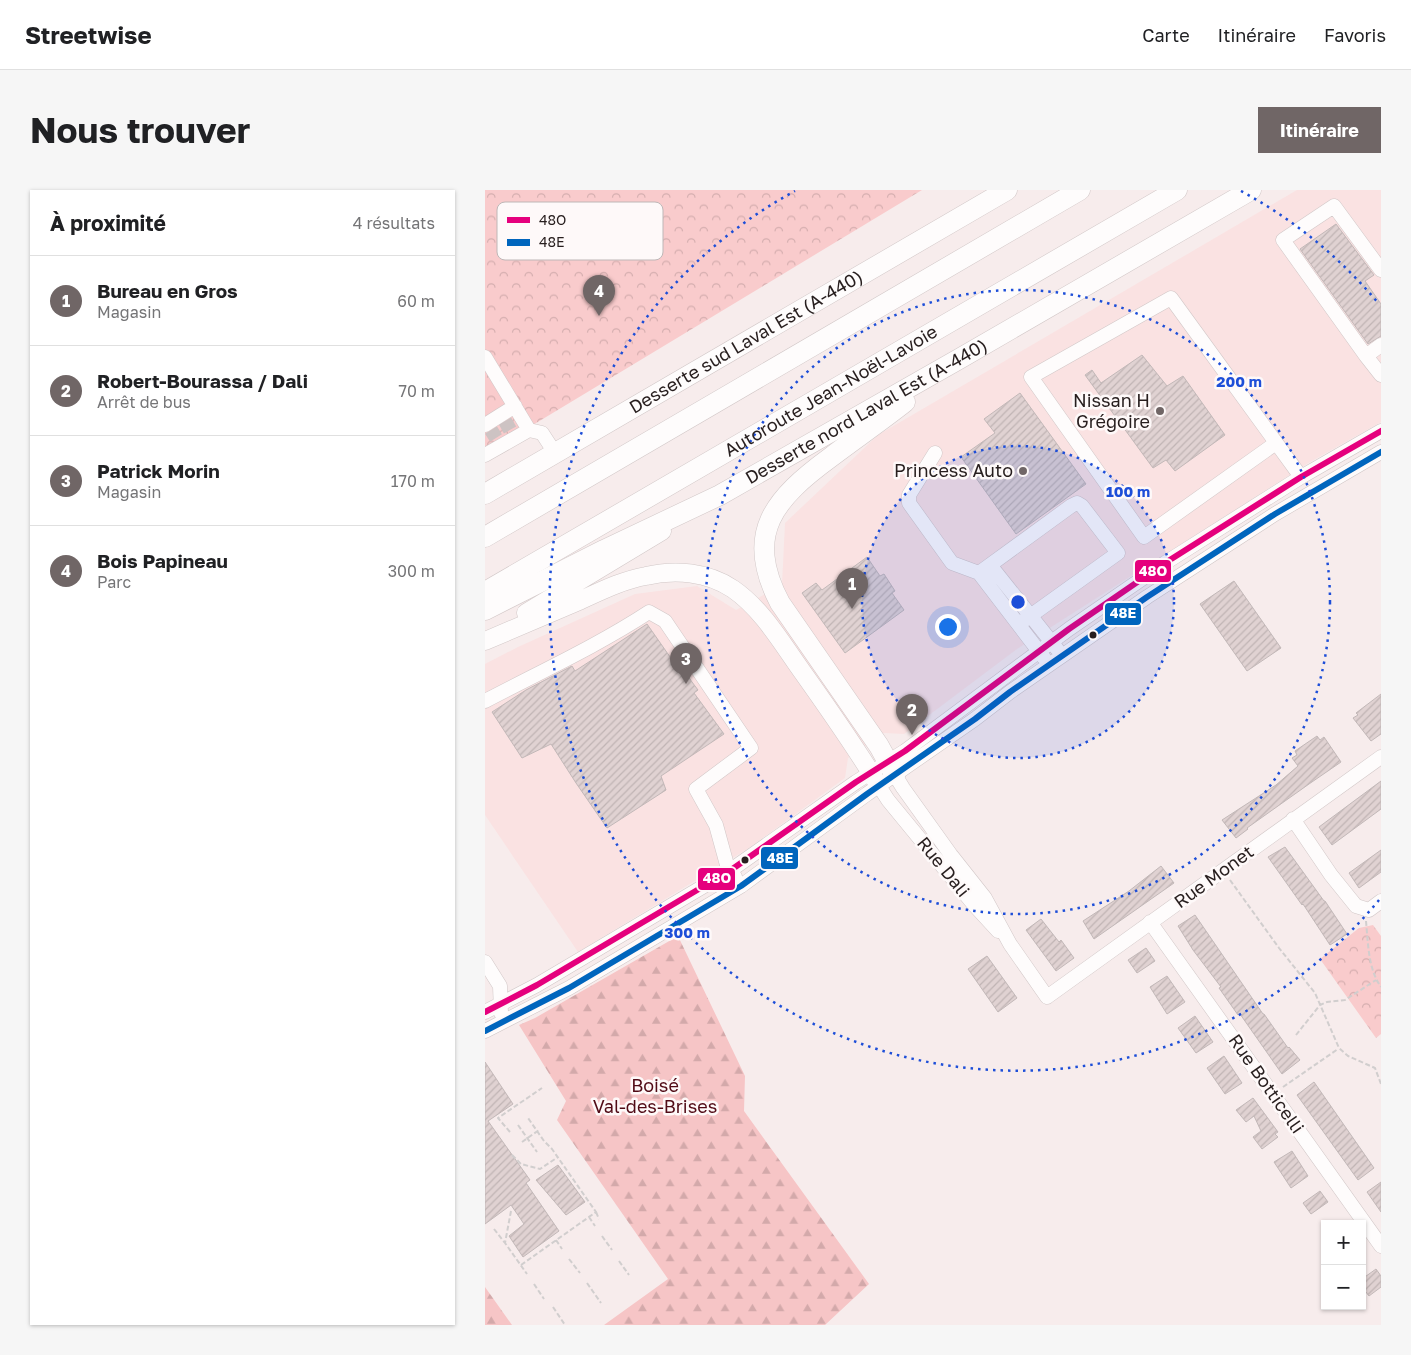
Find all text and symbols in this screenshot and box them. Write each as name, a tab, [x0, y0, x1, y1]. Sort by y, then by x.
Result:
text: Streetwise	[25, 20, 152, 49]
text: Carte	[1142, 24, 1190, 46]
text: Itinéraire	[1218, 24, 1296, 46]
text: Favoris	[1324, 24, 1386, 46]
button: Itinéraire	[1258, 107, 1381, 153]
text: Nous trouver	[30, 109, 250, 151]
legend	[497, 202, 663, 260]
text: À proximité	[50, 210, 166, 236]
text: 48O	[539, 211, 566, 228]
text: 4 résultats	[353, 213, 435, 233]
text: 48E	[539, 233, 565, 250]
street label: Desserte sud Laval Est (A-440)	[625, 265, 866, 418]
pin: 4	[583, 275, 615, 316]
text: Bureau en Gros	[97, 279, 238, 302]
text: 1	[62, 291, 70, 311]
text: 60 m	[397, 291, 435, 311]
text: Magasin	[97, 302, 161, 322]
street label: Autoroute Jean-Noël-Lavoie	[720, 320, 941, 461]
street label: Desserte nord Laval Est (A-440)	[741, 333, 991, 488]
text: Robert-Bourassa / Dali	[97, 369, 308, 392]
text: 200 m	[1216, 372, 1262, 390]
text: 2	[61, 381, 71, 401]
text: 70 m	[398, 381, 435, 401]
place label: Nissan H Grégoire	[1073, 389, 1150, 432]
text: Arrêt de bus	[97, 392, 191, 412]
marker: Nissan H Grégoire	[1154, 405, 1166, 417]
text: Patrick Morin	[97, 459, 220, 482]
place label: Princess Auto	[894, 459, 1013, 481]
marker: Princess Auto	[1017, 465, 1029, 477]
text: 3	[61, 471, 71, 491]
text: 170 m	[391, 471, 435, 491]
text: Magasin	[97, 482, 161, 502]
text: 100 m	[1106, 482, 1150, 500]
text: Bois Papineau	[97, 549, 228, 572]
line badge: 48O	[1134, 559, 1172, 583]
text: 4	[61, 561, 71, 581]
text: 300 m	[388, 561, 435, 581]
text: 48O	[1139, 562, 1167, 579]
pin: 1	[836, 568, 868, 609]
text: Parc	[97, 572, 131, 592]
centre of rings	[1009, 593, 1027, 611]
line badge: 48E	[1104, 602, 1142, 626]
text: 48E	[1110, 604, 1136, 621]
your location	[935, 614, 961, 640]
unlabelled marker	[1088, 630, 1098, 640]
pin: 3	[670, 643, 702, 684]
pin: 2	[896, 694, 928, 735]
street label: Rue Dali	[913, 832, 975, 901]
street label: Rue Monet	[1169, 840, 1257, 912]
line badge: 48E	[760, 846, 799, 870]
text: 48E	[767, 849, 793, 866]
unlabelled marker	[740, 855, 750, 865]
line badge: 48O	[697, 867, 736, 891]
text: 48O	[703, 869, 731, 886]
text: 300 m	[664, 923, 710, 941]
street label: Rue Botticelli	[1224, 1030, 1309, 1137]
park label: Boisé Val-des-Brises	[593, 1074, 717, 1117]
map controls	[1321, 1220, 1366, 1310]
button: +	[1321, 1220, 1366, 1265]
button: −	[1321, 1265, 1366, 1310]

